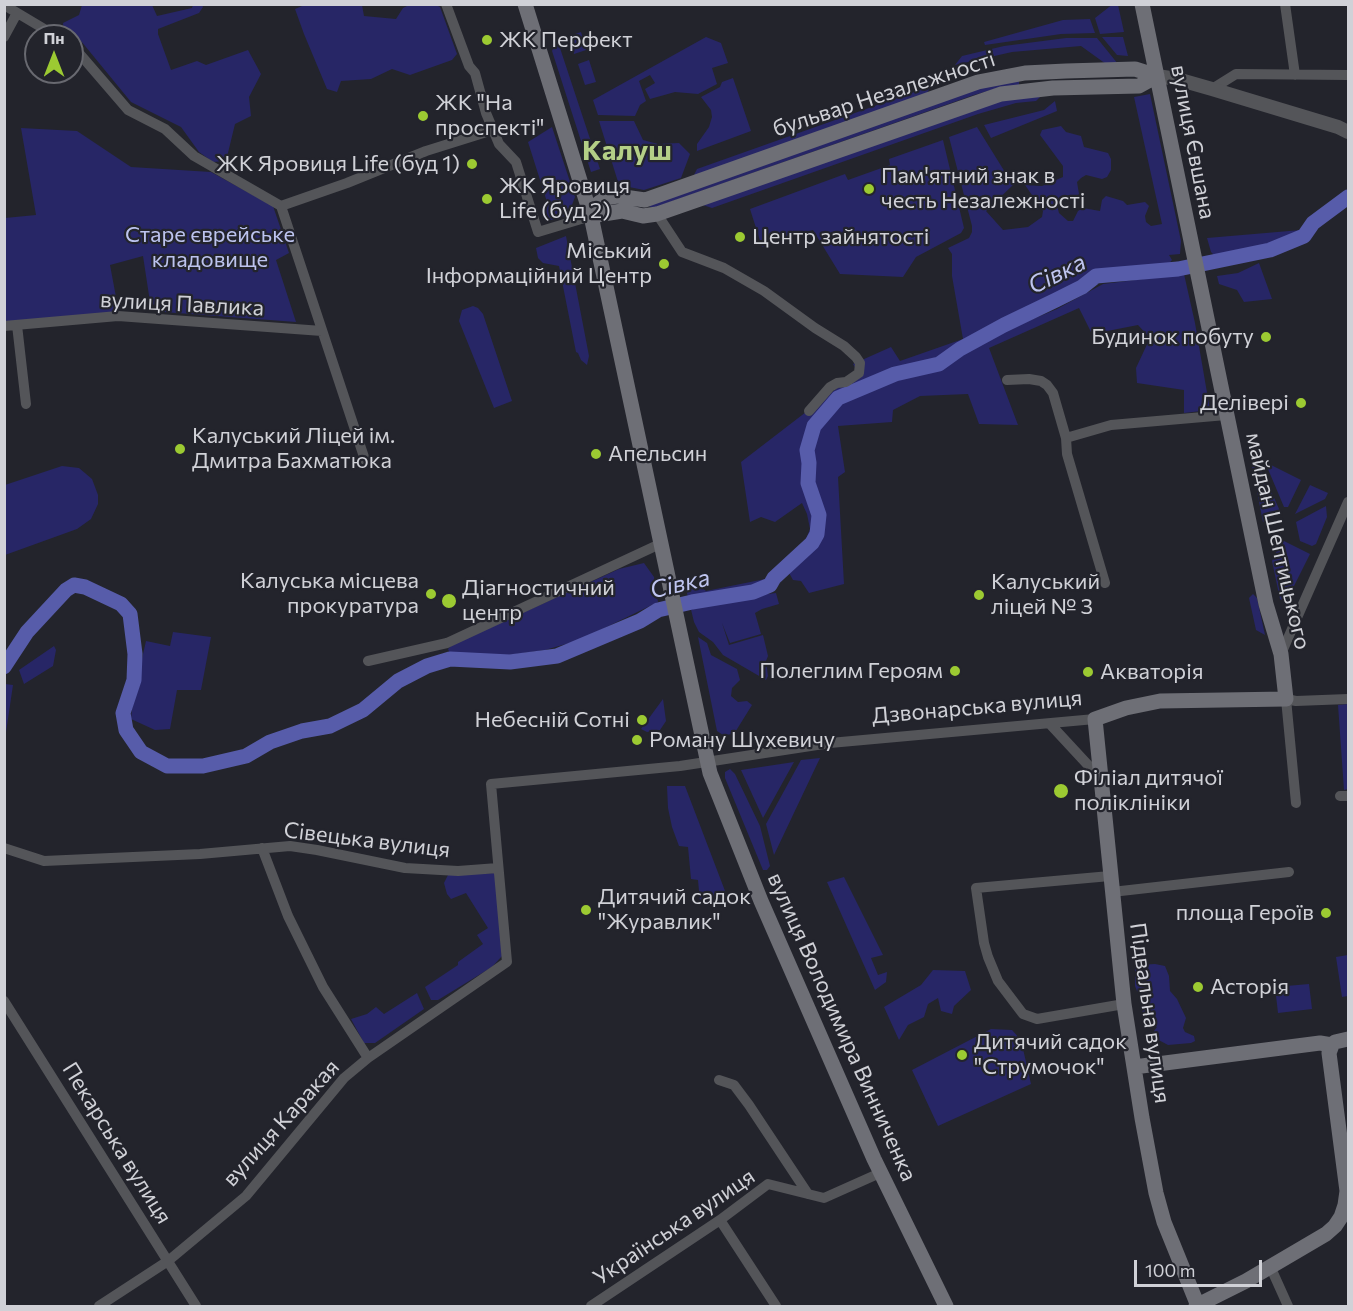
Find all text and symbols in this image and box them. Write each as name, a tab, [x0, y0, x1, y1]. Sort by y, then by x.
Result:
north arrow	[24, 24, 84, 84]
place label: ЖК Перфект	[499, 27, 633, 53]
text: Пн	[43, 28, 65, 47]
marker: ЖК Перфект	[480, 33, 494, 47]
street label: бульвар Незалежності	[769, 46, 999, 142]
street label: вулиця Євшана	[1165, 63, 1221, 221]
place label: ЖК "На проспекті"	[435, 90, 544, 142]
marker: ЖК "На проспекті"	[416, 109, 430, 123]
district label: Калуш	[582, 134, 672, 168]
place label: ЖК Яровиця Life (буд 1)	[216, 151, 460, 177]
marker: ЖК Яровиця Life (буд 1)	[465, 157, 479, 171]
place label: Пам'ятний знак в честь Незалежності	[881, 163, 1085, 214]
place label: ЖК Яровиця Life (буд 2)	[499, 173, 630, 224]
marker: Пам'ятний знак в честь Незалежності	[862, 182, 876, 196]
marker: ЖК Яровиця Life (буд 2)	[480, 192, 494, 206]
park label: Старе єврейське кладовище	[125, 222, 295, 274]
place label: Центр зайнятості	[752, 224, 929, 250]
marker: Центр зайнятості	[733, 230, 747, 244]
place label: Міський Інформаційний Центр	[426, 238, 652, 290]
water label: Сівка	[1023, 248, 1091, 300]
marker: Міський Інформаційний Центр	[657, 257, 671, 271]
street label: вулиця Павлика	[99, 287, 265, 321]
place label: Будинок побуту	[1091, 324, 1254, 350]
marker: Будинок побуту	[1259, 330, 1273, 344]
place label: Делівері	[1200, 390, 1289, 416]
marker: Делівері	[1294, 396, 1308, 410]
place label: Калуський Ліцей ім. Дмитра Бахматюка	[192, 423, 395, 475]
street label: майдан Шептицького	[1240, 430, 1316, 652]
place label: Апельсин	[608, 441, 707, 467]
marker: Калуський Ліцей ім. Дмитра Бахматюка	[173, 442, 187, 456]
marker: Апельсин	[589, 447, 603, 461]
water label: Сівка	[647, 563, 713, 605]
place label: Калуська місцева прокуратура	[240, 568, 419, 620]
place label: Калуський ліцей № 3	[991, 569, 1100, 620]
place label: Діагностичний центр	[462, 575, 615, 626]
marker: Калуська місцева прокуратура	[424, 587, 438, 601]
marker: Калуський ліцей № 3	[972, 588, 986, 602]
marker: Діагностичний центр	[440, 592, 458, 610]
place label: Полеглим Героям	[759, 658, 943, 684]
place label: Акваторія	[1100, 659, 1203, 685]
marker: Полеглим Героям	[948, 664, 962, 678]
marker: Акваторія	[1081, 665, 1095, 679]
street label: Дзвонарська вулиця	[871, 685, 1083, 729]
place label: Небесній Сотні	[474, 707, 630, 733]
marker: Небесній Сотні	[635, 713, 649, 727]
place label: Роману Шухевичу	[649, 727, 835, 753]
marker: Роману Шухевичу	[630, 733, 644, 747]
place label: Філіал дитячої поліклініки	[1074, 765, 1223, 816]
marker: Філіал дитячої поліклініки	[1052, 782, 1070, 800]
street label: Сівецька вулиця	[282, 817, 452, 863]
street label: вулиця Володимира Винниченка	[762, 869, 922, 1185]
place label: Дитячий садок "Журавлик"	[598, 884, 751, 936]
place label: площа Героїв	[1176, 900, 1314, 926]
marker: Дитячий садок "Журавлик"	[579, 903, 593, 917]
marker: площа Героїв	[1319, 906, 1333, 920]
street label: Підвальна вулиця	[1124, 921, 1176, 1105]
place label: Асторія	[1210, 974, 1289, 1000]
marker: Асторія	[1191, 980, 1205, 994]
place label: Дитячий садок "Струмочок"	[974, 1029, 1127, 1080]
marker: Дитячий садок "Струмочок"	[955, 1048, 969, 1062]
street label: вулиця Каракая	[217, 1054, 345, 1192]
street label: Пекарська вулиця	[57, 1057, 177, 1229]
street label: Українська вулиця	[588, 1163, 760, 1291]
scale bar	[1137, 1248, 1264, 1286]
text: 100 m	[1145, 1259, 1195, 1281]

